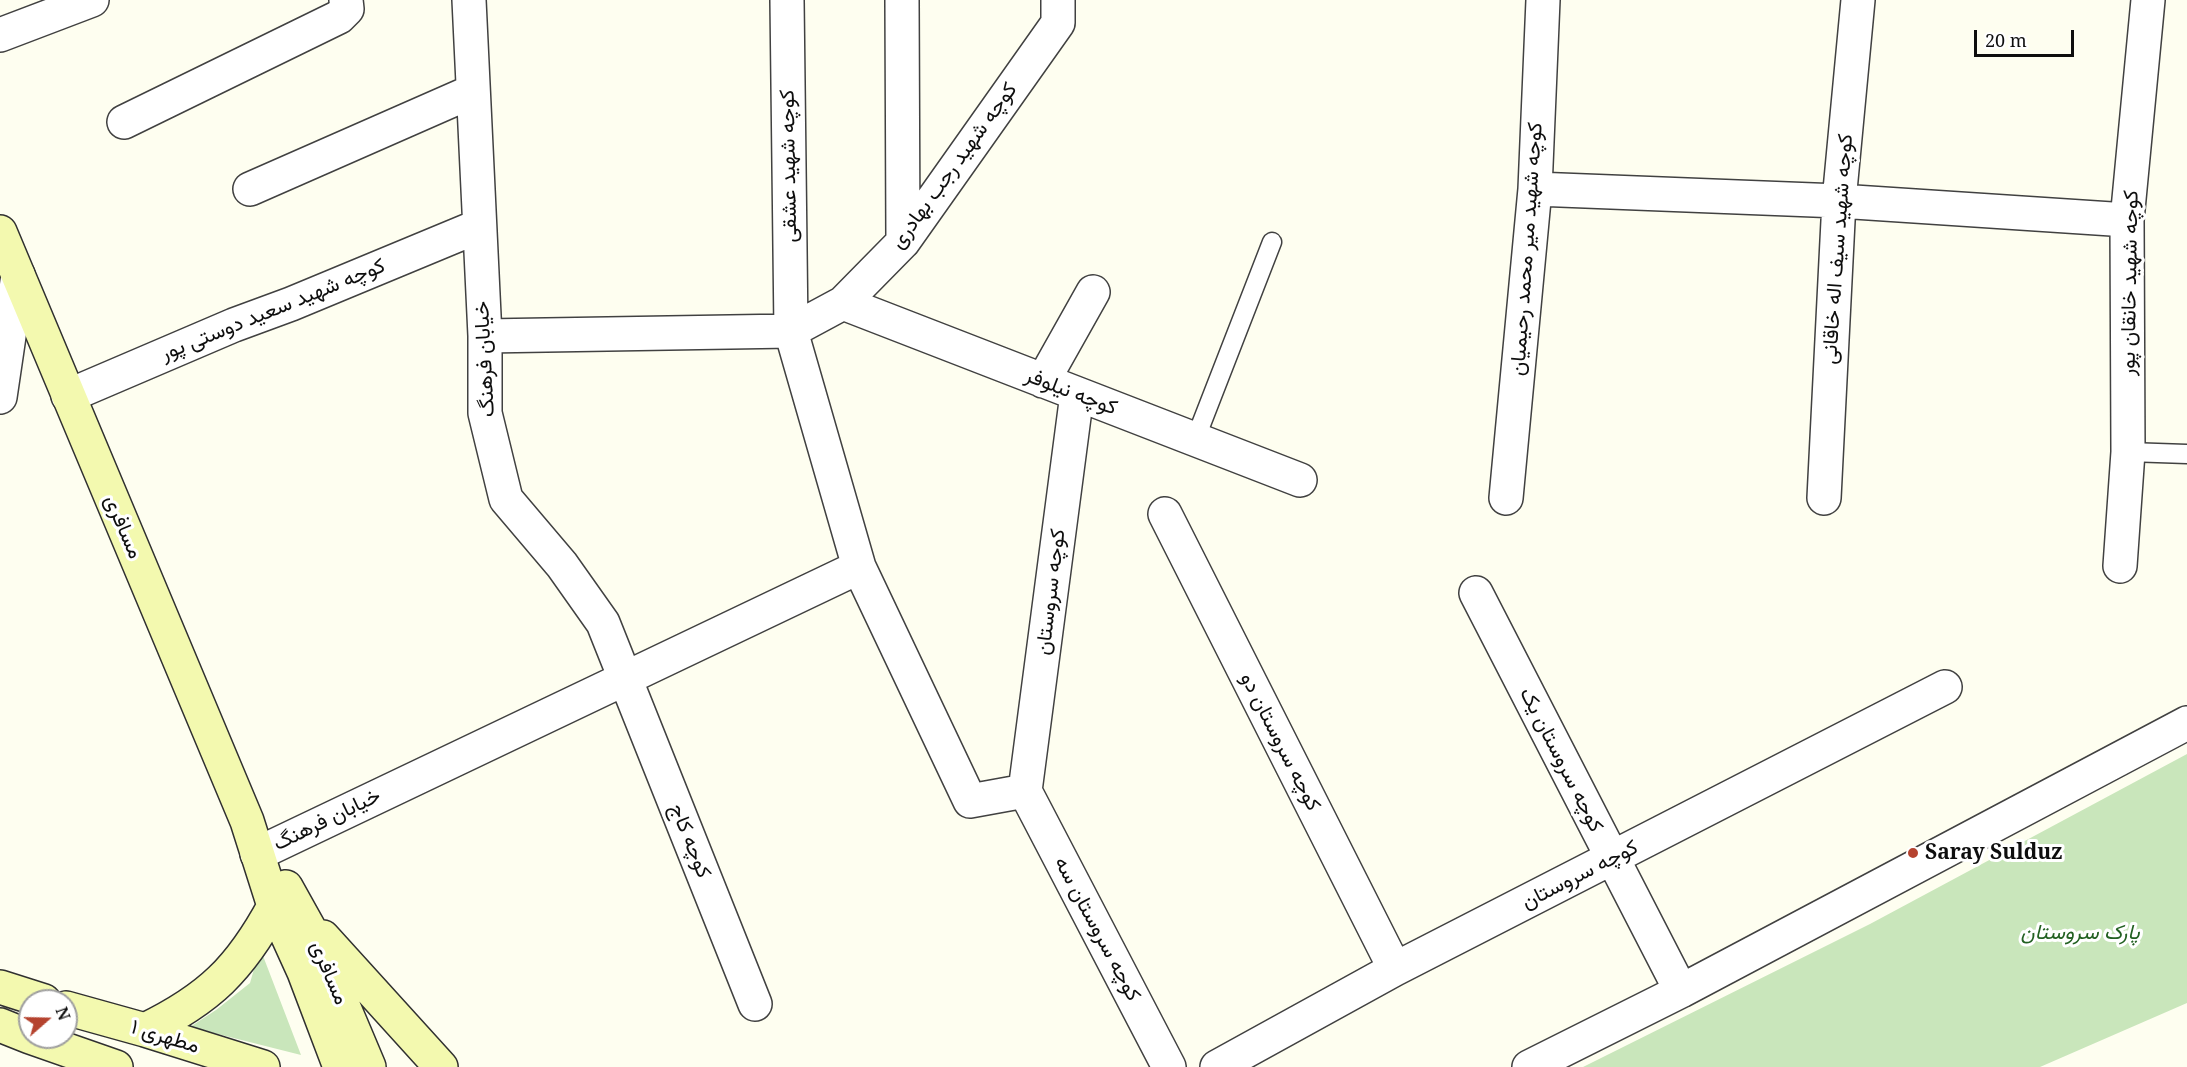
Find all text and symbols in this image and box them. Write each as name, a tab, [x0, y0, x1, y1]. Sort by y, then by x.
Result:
scale bar	[1977, 18, 2078, 56]
text: 20 m	[1985, 28, 2027, 52]
street label: کوچه شهید رجب بهادری	[885, 78, 1023, 254]
street label: کوچه شهید عشقی	[775, 89, 803, 243]
street label: کوچه شهید میر محمد رحیمیان	[1506, 121, 1548, 377]
street label: کوچه شهید سیف اله خاقانی	[1817, 133, 1859, 365]
street label: کوچه شهید خانقان پور	[2116, 190, 2144, 376]
street label: کوچه شهید سعید دوستی پور	[157, 253, 389, 367]
street label: خیابان فرهنگ	[469, 300, 501, 418]
street label: کوچه نیلوفر	[1021, 363, 1121, 421]
street label: مسافری	[98, 491, 148, 563]
street label: کوچه سروستان	[1031, 527, 1071, 657]
street label: کوچه سروستان دو	[1234, 669, 1326, 815]
street label: کوچه سروستان یک	[1514, 684, 1608, 836]
street label: خیابان فرهنگ	[269, 783, 385, 857]
street label: کوچه کاج	[664, 800, 716, 882]
street label: کوچه سروستان	[1518, 835, 1642, 915]
place label: Saray Sulduz	[1925, 840, 2062, 866]
marker: Saray Sulduz	[1906, 846, 1920, 860]
street label: کوچه سروستان سه	[1048, 852, 1146, 1006]
park label: پارک سروستان	[2020, 920, 2140, 946]
street label: مسافری	[304, 937, 354, 1009]
north arrow	[18, 989, 78, 1049]
text: N	[51, 1004, 76, 1023]
street label: مطهری ۱	[128, 1015, 202, 1059]

